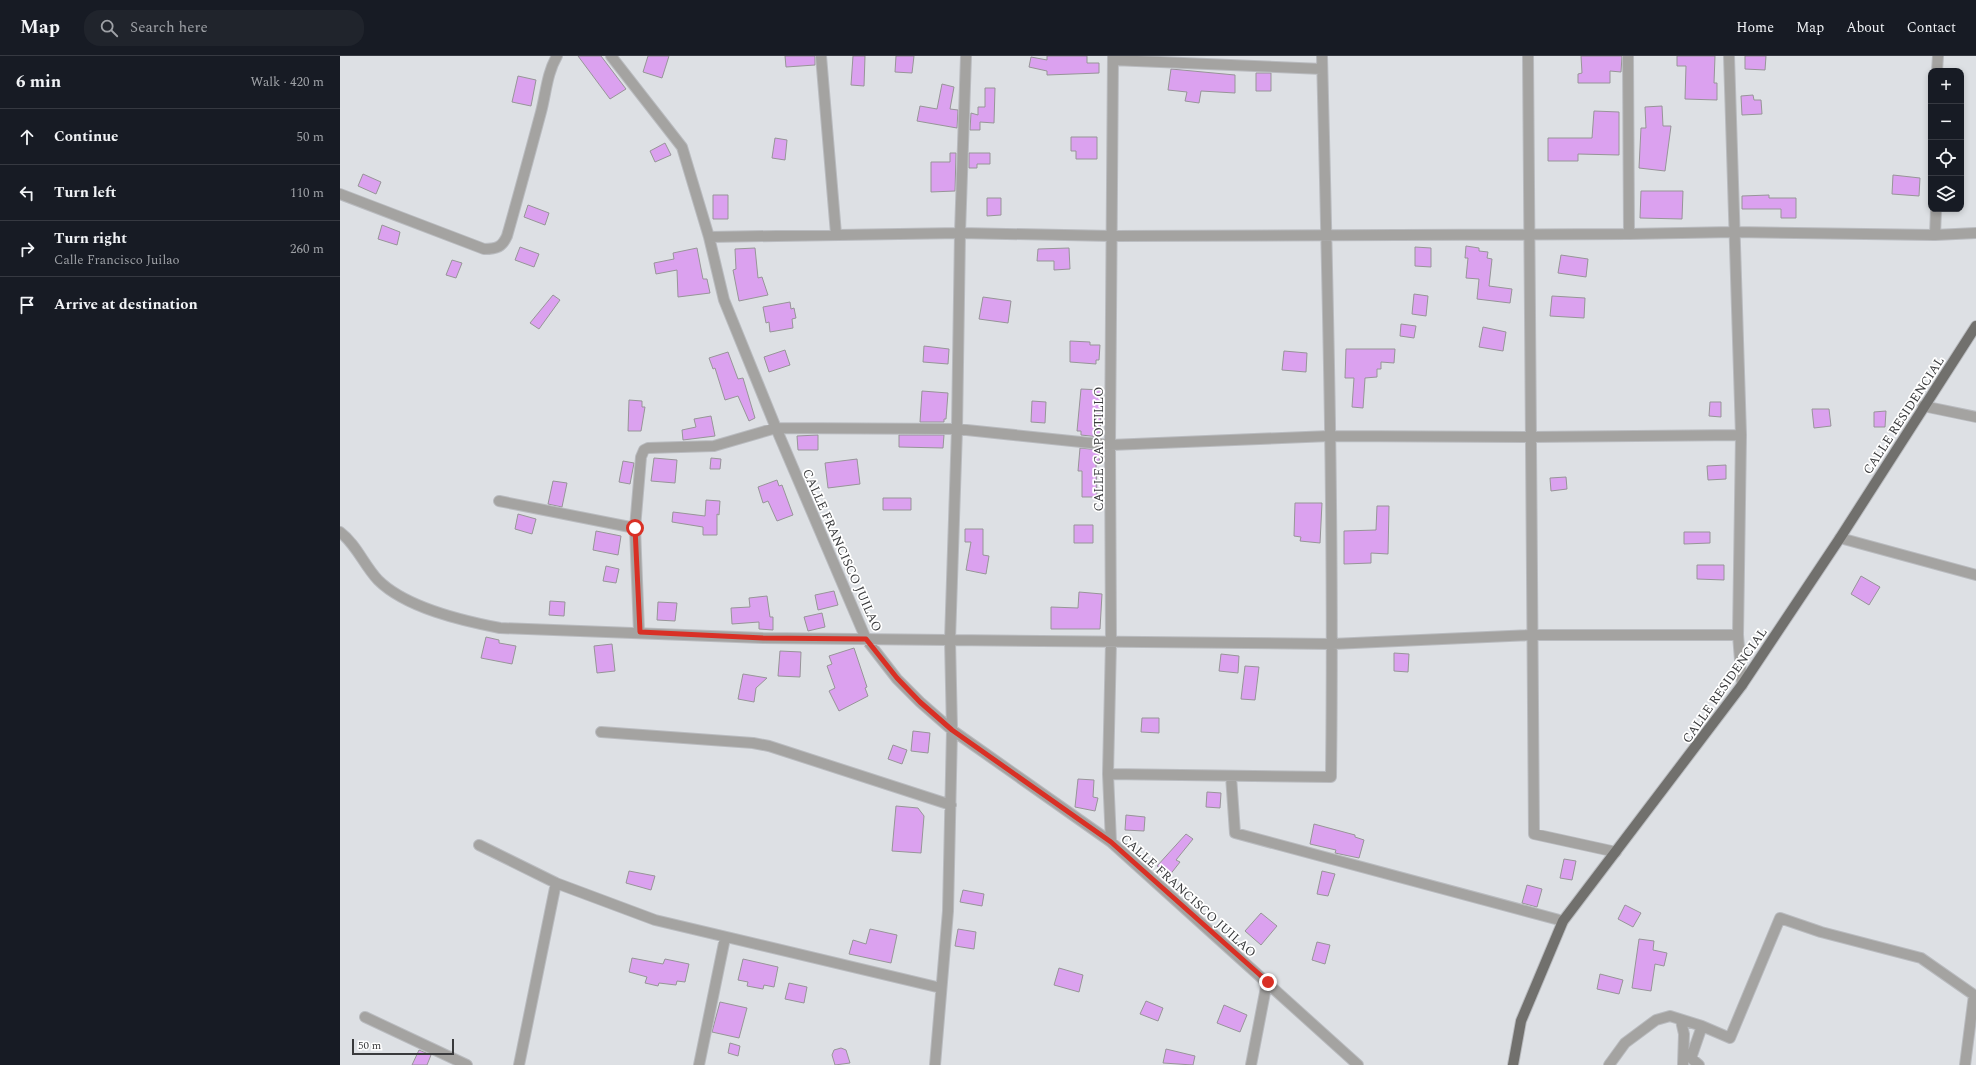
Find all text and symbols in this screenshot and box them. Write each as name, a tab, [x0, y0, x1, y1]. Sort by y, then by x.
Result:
search box	[84, 10, 364, 46]
text: Map	[20, 13, 60, 42]
text: Search here	[130, 16, 208, 39]
icon: search	[98, 17, 120, 39]
text: Home	[1736, 17, 1774, 38]
text: Map	[1796, 17, 1824, 38]
text: About	[1846, 17, 1885, 38]
text: Contact	[1907, 17, 1956, 38]
map controls	[1928, 68, 1964, 212]
button: +	[1928, 68, 1964, 104]
text: 6 min	[16, 69, 61, 95]
text: Walk · 420 m	[250, 72, 324, 92]
button: −	[1928, 104, 1964, 140]
text: Continue	[54, 125, 119, 148]
icon: ahead	[16, 126, 38, 148]
text: 50 m	[297, 127, 324, 147]
button: locate	[1928, 140, 1964, 176]
button: layers	[1928, 176, 1964, 212]
text: Turn left	[54, 181, 116, 204]
icon: left	[16, 182, 38, 204]
text: 110 m	[290, 183, 324, 203]
text: Turn right	[54, 227, 127, 250]
icon: right	[16, 238, 38, 260]
text: 260 m	[290, 239, 324, 259]
text: Calle Francisco Juilao	[54, 250, 180, 270]
text: Arrive at destination	[54, 293, 198, 316]
icon: arrive	[16, 294, 38, 316]
street label: CALLE RESIDENCIAL	[1858, 353, 1950, 479]
street label: CALLE CAPOTILLO	[1089, 386, 1109, 512]
street label: CALLE FRANCISCO JUILAO	[797, 466, 887, 635]
route start	[626, 519, 644, 537]
street label: CALLE RESIDENCIAL	[1677, 624, 1772, 748]
street label: CALLE FRANCISCO JUILAO	[1116, 829, 1261, 962]
route end	[1259, 973, 1277, 991]
scale bar	[352, 1037, 454, 1056]
text: 50 m	[358, 1037, 381, 1054]

